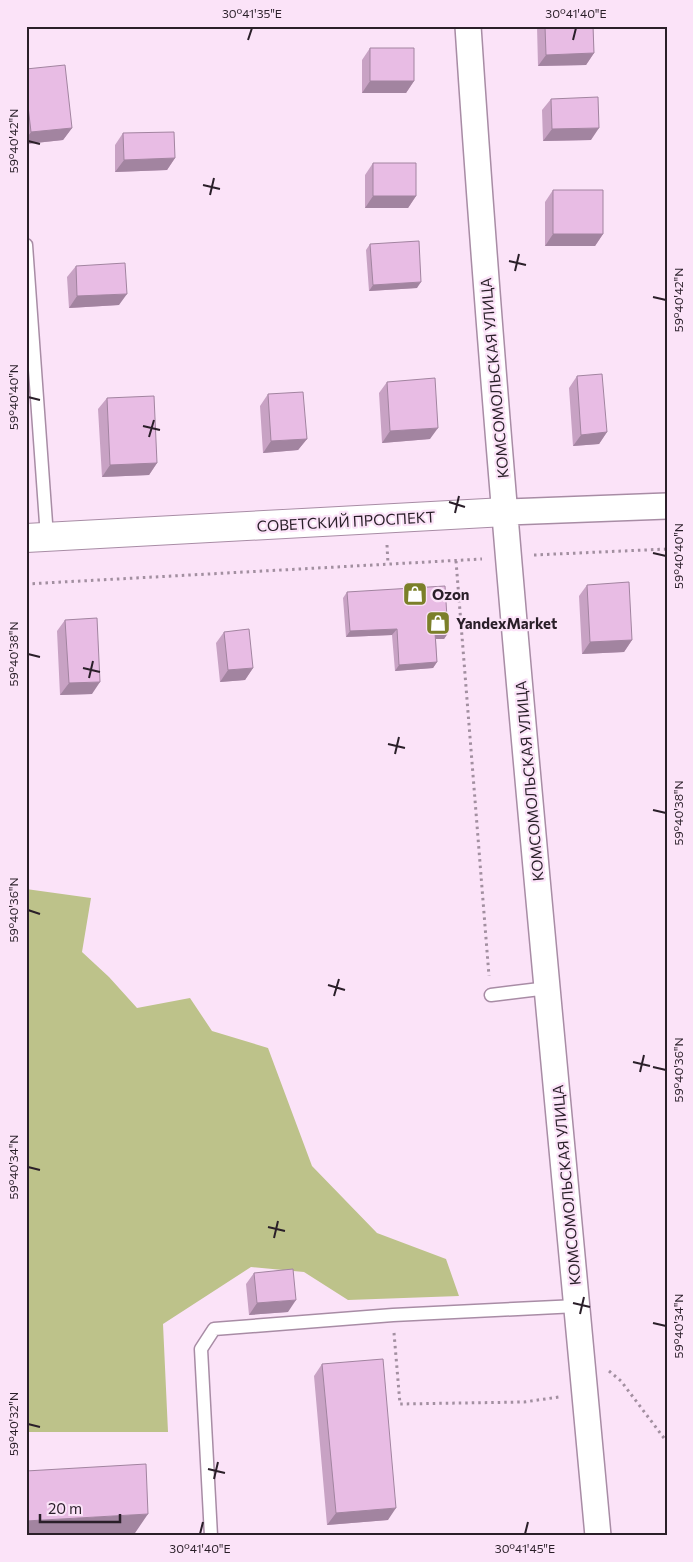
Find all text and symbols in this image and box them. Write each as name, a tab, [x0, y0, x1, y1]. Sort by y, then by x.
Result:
text: 30°41'35"E	[222, 6, 282, 20]
text: 30°41'40"E	[545, 6, 607, 20]
text: 59°40'42"N	[6, 109, 20, 173]
text: 59°40'42"N	[671, 268, 685, 332]
street label: КОМСОМОЛЬСКАЯ УЛИЦА	[476, 277, 512, 479]
text: 59°40'40"N	[6, 364, 20, 430]
street label: СОВЕТСКИЙ ПРОСПЕКТ	[256, 507, 436, 535]
text: 59°40'40"N	[671, 523, 685, 589]
shop icon: Ozon	[402, 581, 428, 607]
place label: Ozon	[432, 585, 470, 603]
shop icon: YandexMarket	[425, 610, 451, 636]
place label: YandexMarket	[456, 614, 557, 632]
text: 59°40'38"N	[6, 622, 20, 686]
street label: КОМСОМОЛЬСКАЯ УЛИЦА	[511, 680, 547, 882]
text: 59°40'38"N	[671, 781, 685, 845]
text: 59°40'36"N	[6, 878, 20, 942]
text: 59°40'36"N	[671, 1038, 685, 1102]
street label: КОМСОМОЛЬСКАЯ УЛИЦА	[548, 1084, 584, 1286]
text: 59°40'34"N	[6, 1135, 20, 1199]
text: 59°40'34"N	[671, 1294, 685, 1358]
text: 59°40'32"N	[6, 1392, 20, 1456]
scale bar	[40, 1492, 120, 1524]
text: 20 m	[48, 1499, 82, 1517]
text: 30°41'40"E	[169, 1541, 231, 1555]
text: 30°41'45"E	[495, 1541, 555, 1555]

